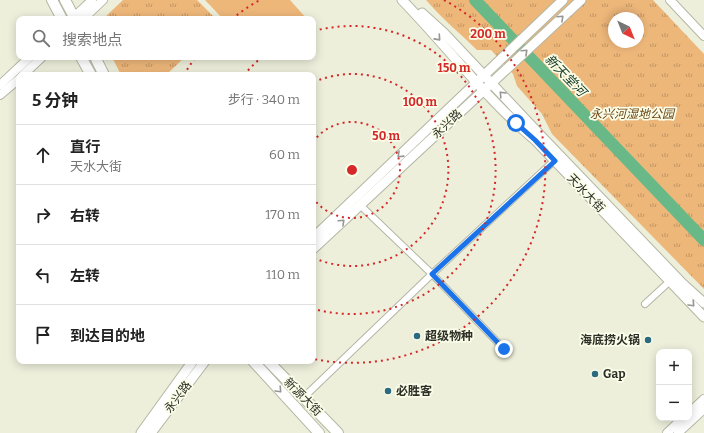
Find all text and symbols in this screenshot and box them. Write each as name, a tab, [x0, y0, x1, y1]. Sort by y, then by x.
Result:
north arrow	[608, 12, 644, 48]
search box	[16, 16, 316, 60]
one-way arrow	[557, 16, 564, 23]
icon: search	[30, 27, 52, 49]
text: 200 m	[470, 27, 506, 41]
text: 搜索地点	[62, 31, 122, 49]
one-way arrow	[433, 34, 440, 41]
one-way arrow	[520, 50, 527, 57]
water label: 新天堂河	[542, 51, 591, 101]
text: 150 m	[438, 61, 471, 75]
text: 5 分钟	[32, 90, 78, 111]
one-way arrow	[499, 91, 506, 99]
text: 步行 · 340 m	[228, 92, 300, 107]
text: 100 m	[403, 95, 438, 109]
street label: 永兴路	[429, 107, 465, 141]
park label: 永兴河湿地公园	[590, 107, 676, 121]
route start	[507, 114, 525, 132]
text: 50 m	[372, 129, 400, 143]
text: 直行	[70, 138, 100, 156]
icon: ahead	[32, 144, 54, 166]
text: 60 m	[269, 147, 300, 162]
one-way arrow	[397, 150, 405, 158]
text: 天水大街	[70, 159, 122, 174]
centre of rings	[345, 163, 359, 177]
street label: 天水大街	[564, 171, 608, 215]
icon: right	[32, 204, 54, 226]
text: 右转	[70, 207, 100, 225]
text: 170 m	[265, 207, 300, 222]
one-way arrow	[337, 220, 344, 227]
icon: left	[32, 264, 54, 286]
text: 左转	[70, 267, 100, 285]
text: 110 m	[266, 267, 300, 282]
one-way arrow	[687, 299, 695, 307]
icon: arrive	[32, 324, 54, 346]
text: 到达目的地	[70, 327, 145, 345]
place label: 超级物种	[425, 329, 473, 343]
marker: 超级物种	[412, 331, 422, 341]
place label: 海底捞火锅	[580, 333, 640, 347]
marker: 海底捞火锅	[643, 335, 653, 345]
route end	[495, 340, 513, 358]
map controls	[656, 349, 692, 421]
button: +	[656, 349, 692, 385]
place label: Gap	[603, 367, 626, 381]
marker: Gap	[590, 369, 600, 379]
street label: 新源大街	[281, 375, 325, 419]
street label: 永兴路	[162, 378, 194, 416]
place label: 必胜客	[396, 384, 432, 398]
one-way arrow	[274, 385, 282, 393]
button: −	[656, 385, 692, 421]
marker: 必胜客	[383, 386, 393, 396]

